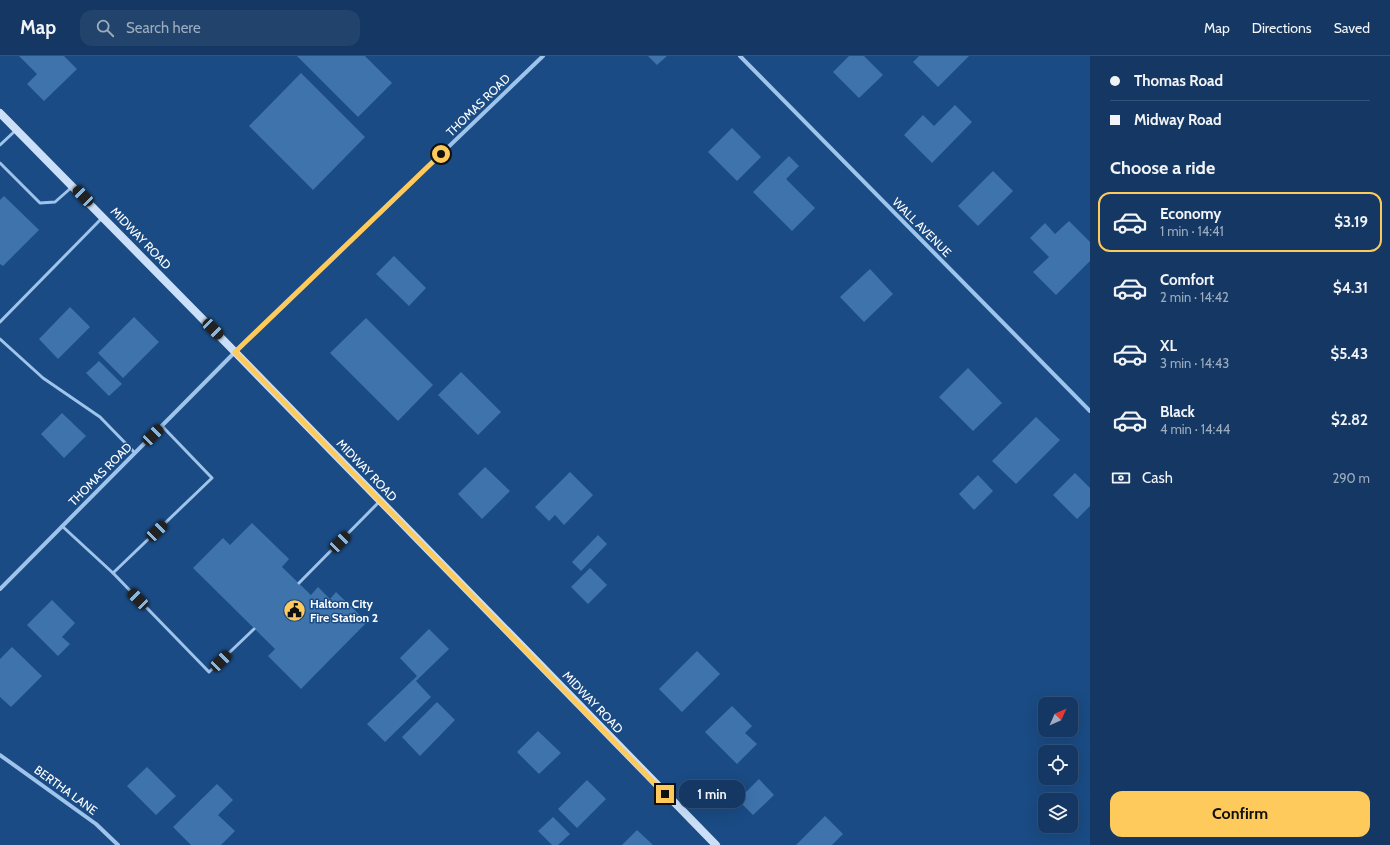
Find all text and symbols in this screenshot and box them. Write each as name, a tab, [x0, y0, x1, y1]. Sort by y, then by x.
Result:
search box	[80, 10, 360, 46]
text: Map	[20, 16, 56, 39]
icon: search	[94, 17, 116, 39]
text: Search here	[126, 19, 201, 37]
text: Map	[1204, 19, 1230, 37]
text: Directions	[1252, 19, 1312, 37]
text: Saved	[1334, 19, 1370, 37]
street label: THOMAS ROAD	[443, 70, 513, 139]
text: Thomas Road	[1134, 72, 1223, 90]
text: Midway Road	[1134, 111, 1222, 129]
route start	[432, 145, 450, 163]
text: Choose a ride	[1110, 157, 1215, 179]
car	[70, 183, 96, 209]
street label: WALL AVENUE	[889, 194, 955, 260]
street label: MIDWAY ROAD	[108, 204, 175, 272]
icon: car	[1112, 204, 1148, 240]
text: Economy	[1160, 205, 1221, 223]
text: $3.19	[1334, 213, 1368, 231]
text: 1 min · 14:41	[1160, 223, 1224, 239]
icon: car	[1112, 270, 1148, 306]
text: Comfort	[1160, 271, 1214, 289]
text: $4.31	[1333, 279, 1368, 297]
text: 2 min · 14:42	[1160, 289, 1229, 305]
car	[200, 316, 226, 342]
icon: car	[1112, 336, 1148, 372]
text: XL	[1160, 337, 1177, 355]
text: $5.43	[1331, 345, 1368, 363]
text: 3 min · 14:43	[1160, 355, 1229, 371]
icon: car	[1112, 402, 1148, 438]
text: Black	[1160, 403, 1195, 421]
text: $2.82	[1331, 411, 1368, 429]
text: 4 min · 14:44	[1160, 421, 1230, 437]
car	[140, 422, 166, 448]
street label: MIDWAY ROAD	[334, 436, 401, 504]
street label: THOMAS ROAD	[65, 439, 135, 509]
icon: cash	[1110, 467, 1132, 489]
text: Cash	[1142, 469, 1173, 487]
text: 290 m	[1332, 470, 1370, 486]
car	[144, 518, 170, 544]
car	[327, 529, 353, 555]
car	[125, 586, 151, 612]
place label: Haltom City Fire Station 2	[310, 596, 378, 625]
public building icon: Haltom City Fire Station 2	[282, 597, 308, 623]
car	[208, 648, 234, 674]
street label: MIDWAY ROAD	[560, 668, 627, 736]
north arrow	[1038, 697, 1078, 737]
map controls	[1038, 697, 1078, 833]
button: locate	[1038, 745, 1078, 785]
street label: BERTHA LANE	[32, 762, 101, 818]
callout: 1 min	[679, 780, 745, 808]
route end	[656, 785, 674, 803]
text: 1 min	[697, 786, 727, 802]
button: Confirm	[1110, 791, 1370, 837]
button: layers	[1038, 793, 1078, 833]

